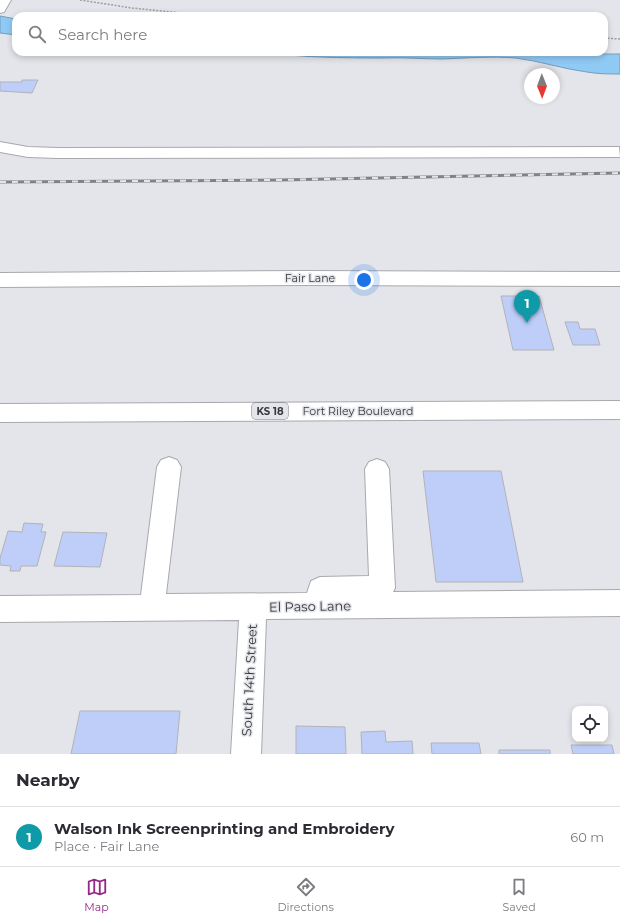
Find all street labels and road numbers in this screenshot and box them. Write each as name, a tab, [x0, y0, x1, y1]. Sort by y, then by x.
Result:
street label: Fair Lane	[285, 271, 336, 285]
road number: KS 18	[252, 403, 288, 419]
street label: Fort Riley Boulevard	[303, 404, 413, 418]
street label: El Paso Lane	[269, 597, 351, 615]
street label: South 14th Street	[238, 623, 260, 737]

